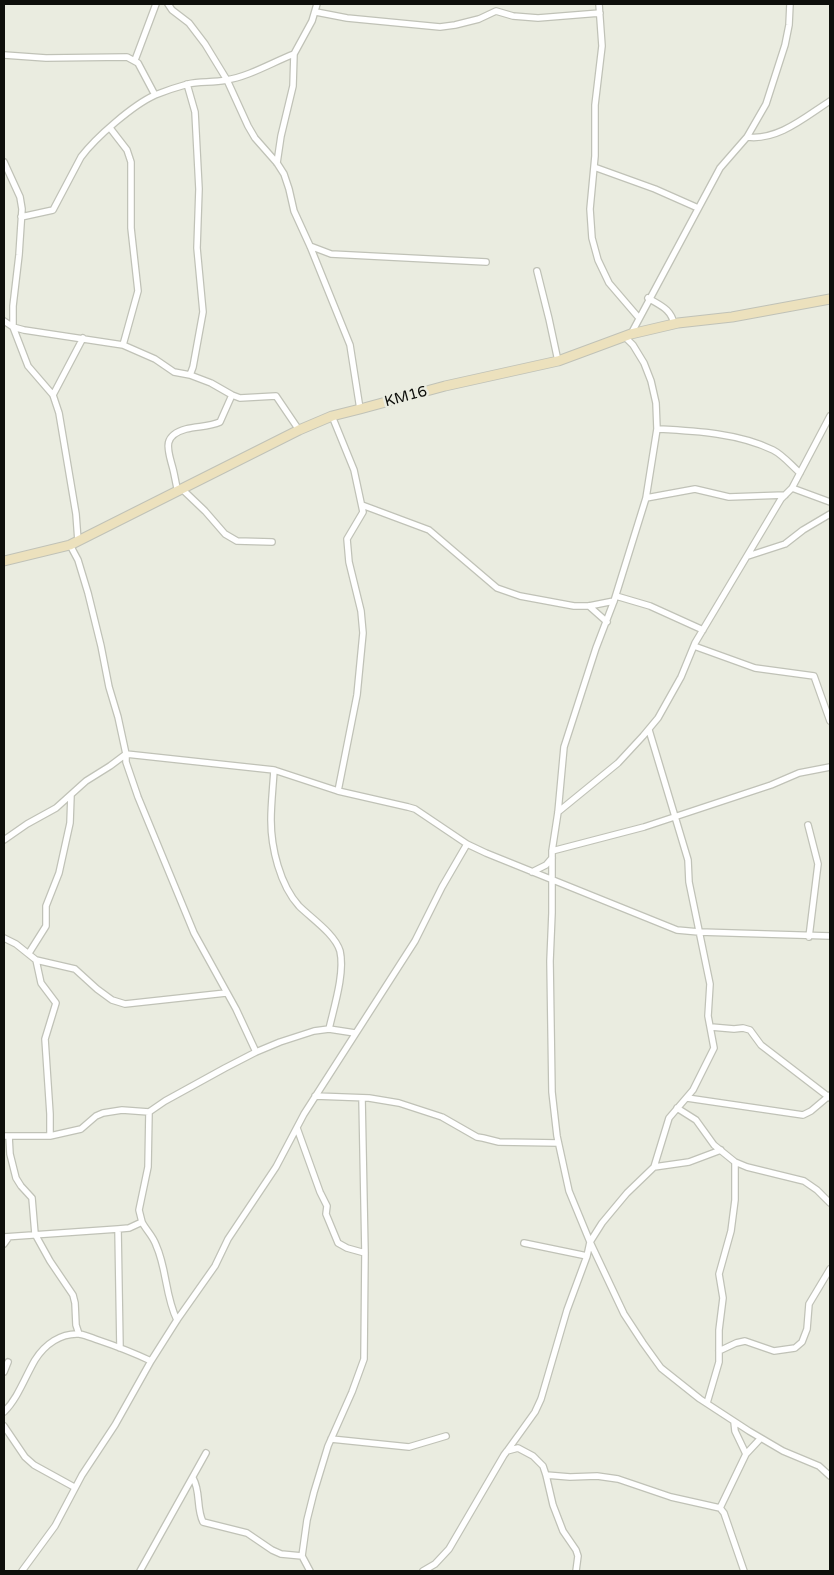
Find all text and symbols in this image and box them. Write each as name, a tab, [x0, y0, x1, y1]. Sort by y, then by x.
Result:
street label: KM16	[383, 383, 429, 411]

